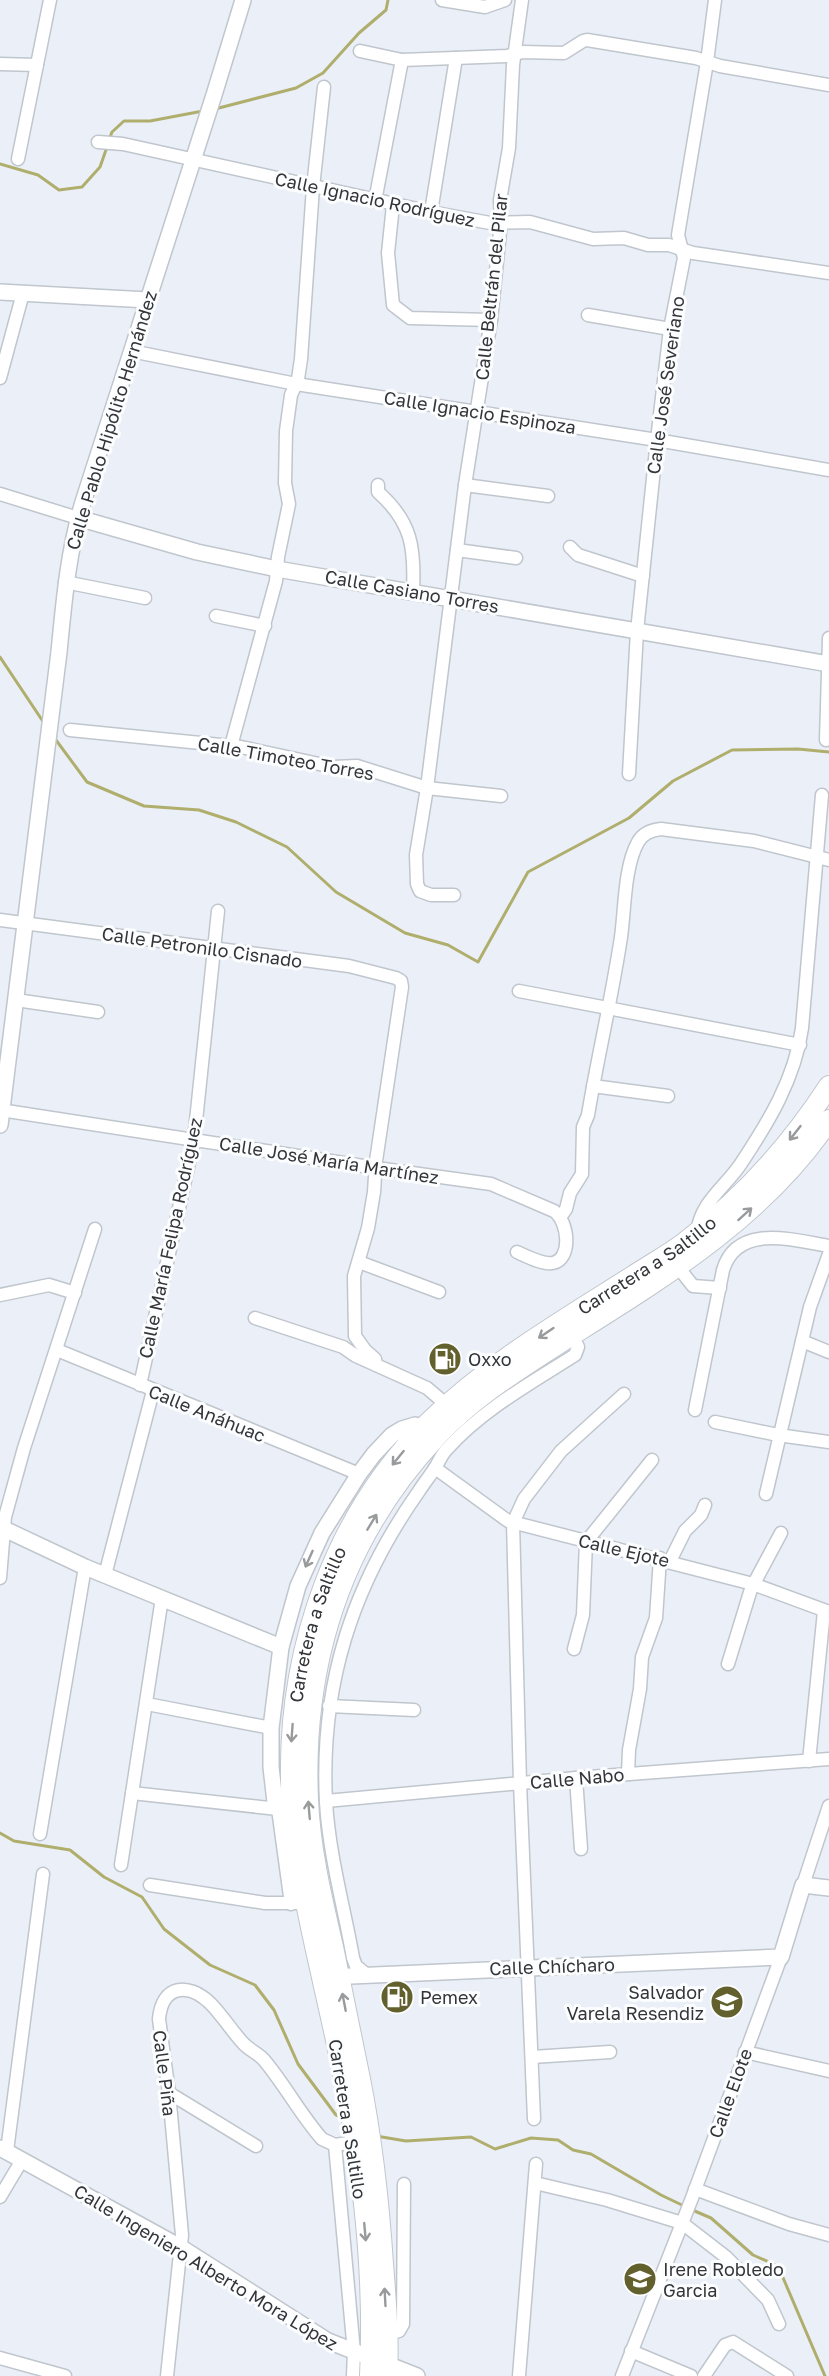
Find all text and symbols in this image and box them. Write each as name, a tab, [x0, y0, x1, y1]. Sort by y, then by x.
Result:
street label: Calle Ignacio Rodríguez	[273, 167, 477, 231]
street label: Calle Beltrán del Pilar	[470, 193, 512, 381]
street label: Calle Pablo Hipólito Hernández	[61, 288, 161, 552]
street label: Calle José Severiano	[642, 295, 688, 475]
street label: Calle Ignacio Espinoza	[382, 386, 578, 438]
street label: Calle Casiano Torres	[323, 565, 501, 617]
street label: Calle Timoteo Torres	[196, 732, 376, 784]
street label: Calle Petronilo Cisnado	[100, 922, 304, 972]
street label: Calle María Felipa Rodríguez	[134, 1116, 206, 1360]
one-way arrow	[788, 1125, 801, 1141]
street label: Calle José María Martínez	[218, 1132, 440, 1188]
one-way arrow	[738, 1207, 753, 1221]
street label: Carretera a Saltillo	[573, 1211, 720, 1319]
one-way arrow	[538, 1327, 555, 1339]
fuel station icon: Oxxo	[427, 1341, 463, 1377]
place label: Oxxo	[468, 1348, 512, 1370]
street label: Calle Anáhuac	[145, 1380, 269, 1446]
one-way arrow	[391, 1450, 404, 1466]
one-way arrow	[366, 1514, 378, 1531]
street label: Calle Ejote	[576, 1529, 672, 1571]
street label: Carretera a Saltillo	[284, 1543, 350, 1704]
one-way arrow	[303, 1549, 315, 1567]
one-way arrow	[286, 1723, 297, 1743]
street label: Calle Nabo	[529, 1763, 625, 1793]
one-way arrow	[303, 1801, 314, 1821]
street label: Calle Chícharo	[489, 1953, 615, 1979]
fuel station icon: Pemex	[379, 1979, 415, 2015]
place label: Salvador Varela Resendiz	[567, 1981, 704, 2024]
school or university icon: Salvador Varela Resendiz	[709, 1984, 745, 2020]
place label: Pemex	[420, 1986, 478, 2008]
one-way arrow	[338, 1993, 349, 2012]
street label: Calle Piña	[149, 2029, 181, 2117]
street label: Carretera a Saltillo	[324, 2037, 372, 2201]
street label: Calle Elote	[704, 2045, 756, 2141]
street label: Calle Ingeniero Alberto Mora López	[70, 2179, 342, 2355]
one-way arrow	[360, 2221, 371, 2241]
place label: Irene Robledo Garcia	[663, 2258, 784, 2301]
school or university icon: Irene Robledo Garcia	[622, 2261, 658, 2297]
one-way arrow	[380, 2287, 391, 2307]

